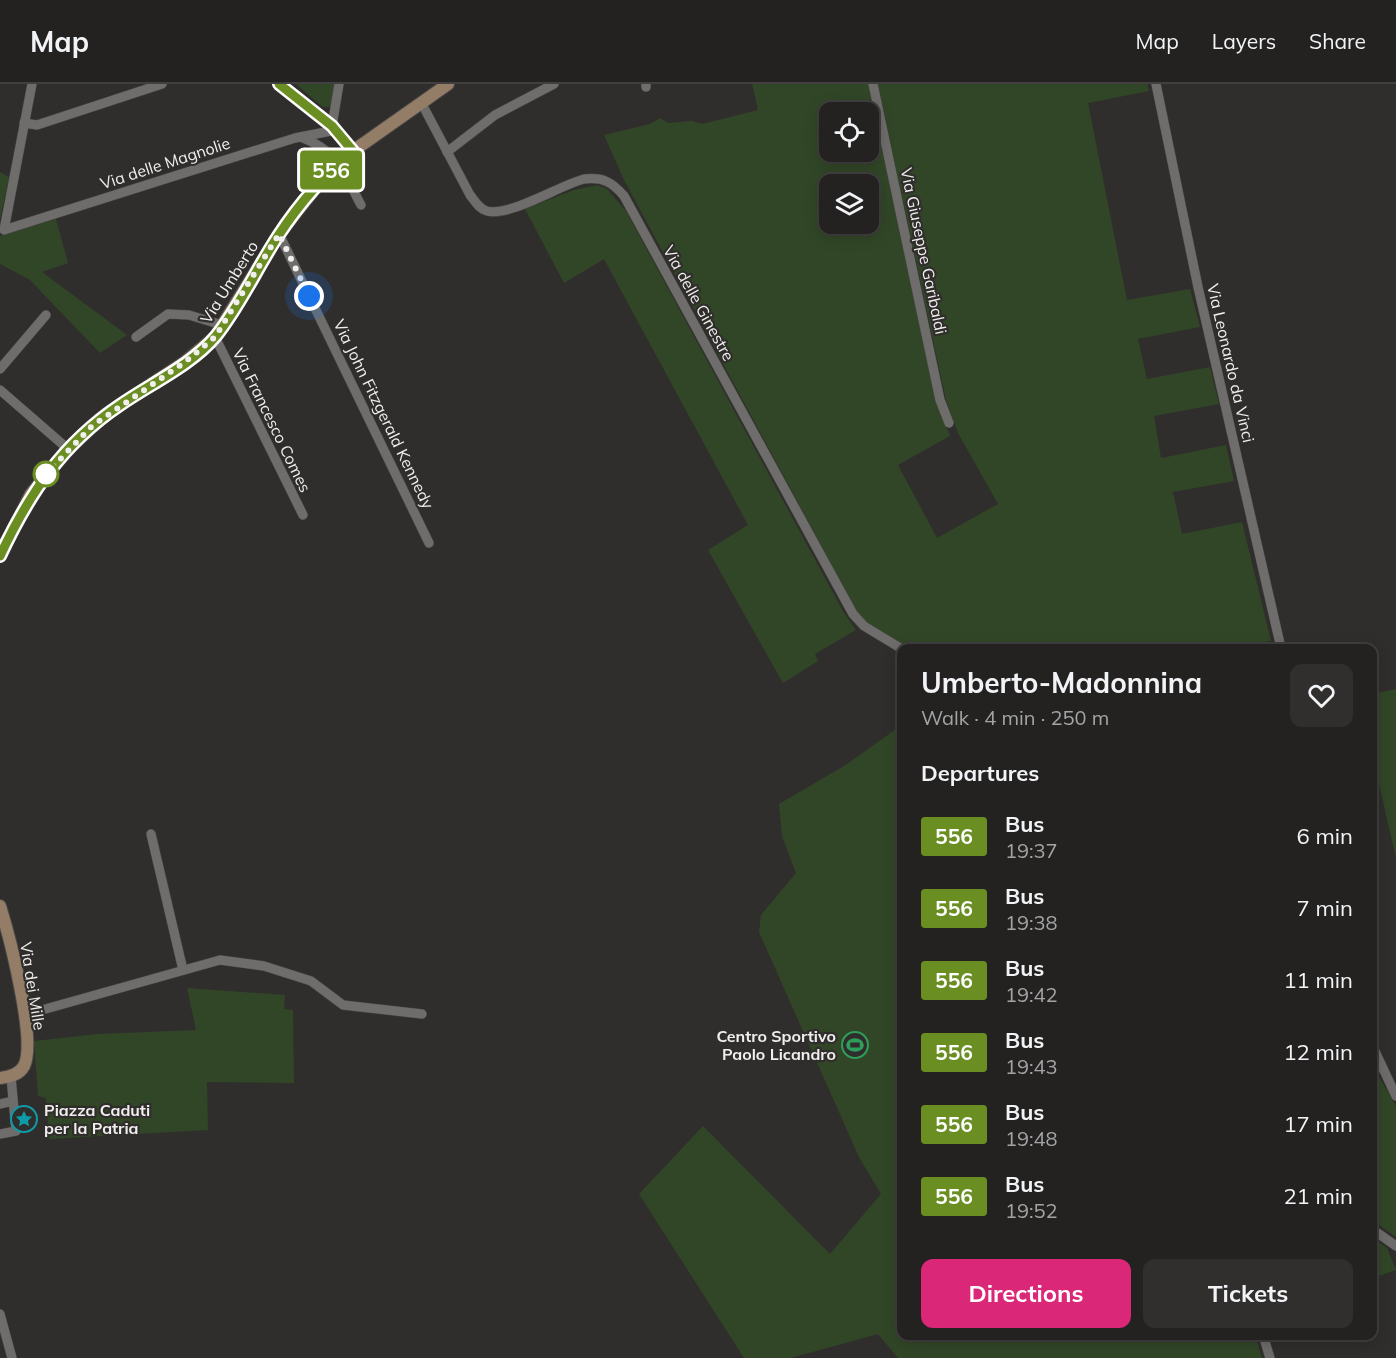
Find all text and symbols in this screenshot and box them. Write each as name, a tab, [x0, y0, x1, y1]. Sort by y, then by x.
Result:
text: Map	[30, 24, 89, 59]
text: Map	[1136, 28, 1179, 54]
text: Layers	[1212, 28, 1276, 54]
text: Share	[1309, 28, 1366, 54]
map controls	[819, 102, 879, 234]
button: locate	[819, 102, 879, 162]
street label: Via delle Magnolie	[98, 133, 232, 193]
line badge: 556	[296, 150, 366, 190]
text: 556	[312, 157, 350, 183]
street label: Via Giuseppe Garibaldi	[897, 166, 951, 336]
button: layers	[819, 174, 879, 234]
street label: Via Umberto	[196, 237, 262, 327]
street label: Via delle Ginestre	[659, 242, 739, 364]
your location	[294, 281, 324, 311]
street label: Via Leonardo da Vinci	[1203, 282, 1259, 444]
street label: Via John Fitzgerald Kennedy	[329, 316, 439, 512]
street label: Via Francesco Comes	[228, 345, 316, 495]
unlabelled marker	[33, 461, 59, 487]
button: heart	[1290, 664, 1353, 727]
text: Umberto-Madonnina	[921, 665, 1202, 700]
text: Walk · 4 min · 250 m	[921, 705, 1109, 730]
text: Departures	[921, 759, 1039, 787]
text: Bus	[1005, 810, 1044, 838]
text: 6 min	[1297, 822, 1353, 850]
text: 556	[935, 823, 973, 849]
text: 19:37	[1005, 838, 1058, 863]
text: Bus	[1005, 882, 1044, 910]
text: 7 min	[1297, 894, 1353, 922]
text: 556	[935, 895, 973, 921]
text: 19:38	[1005, 910, 1058, 935]
street label: Via dei Mille	[16, 941, 50, 1031]
text: Bus	[1005, 954, 1044, 982]
text: 11 min	[1283, 966, 1353, 994]
text: 556	[935, 967, 973, 993]
text: 19:42	[1005, 982, 1058, 1007]
place label: Centro Sportivo Paolo Licandro	[716, 1026, 836, 1064]
text: Bus	[1005, 1026, 1044, 1054]
sports icon: Centro Sportivo Paolo Licandro	[840, 1030, 870, 1060]
text: 12 min	[1283, 1038, 1353, 1066]
text: 556	[935, 1039, 973, 1065]
text: 19:43	[1005, 1054, 1058, 1079]
text: Bus	[1005, 1098, 1044, 1126]
place label: Piazza Caduti per la Patria	[44, 1100, 150, 1138]
place icon: Piazza Caduti per la Patria	[9, 1104, 39, 1134]
text: 17 min	[1283, 1110, 1353, 1138]
text: 556	[935, 1111, 973, 1137]
text: 19:48	[1005, 1126, 1058, 1151]
text: Bus	[1005, 1170, 1044, 1198]
text: 21 min	[1283, 1182, 1353, 1210]
text: 556	[935, 1183, 973, 1209]
text: 19:52	[1005, 1198, 1058, 1223]
button: Directions	[921, 1259, 1131, 1328]
button: Tickets	[1143, 1259, 1353, 1328]

